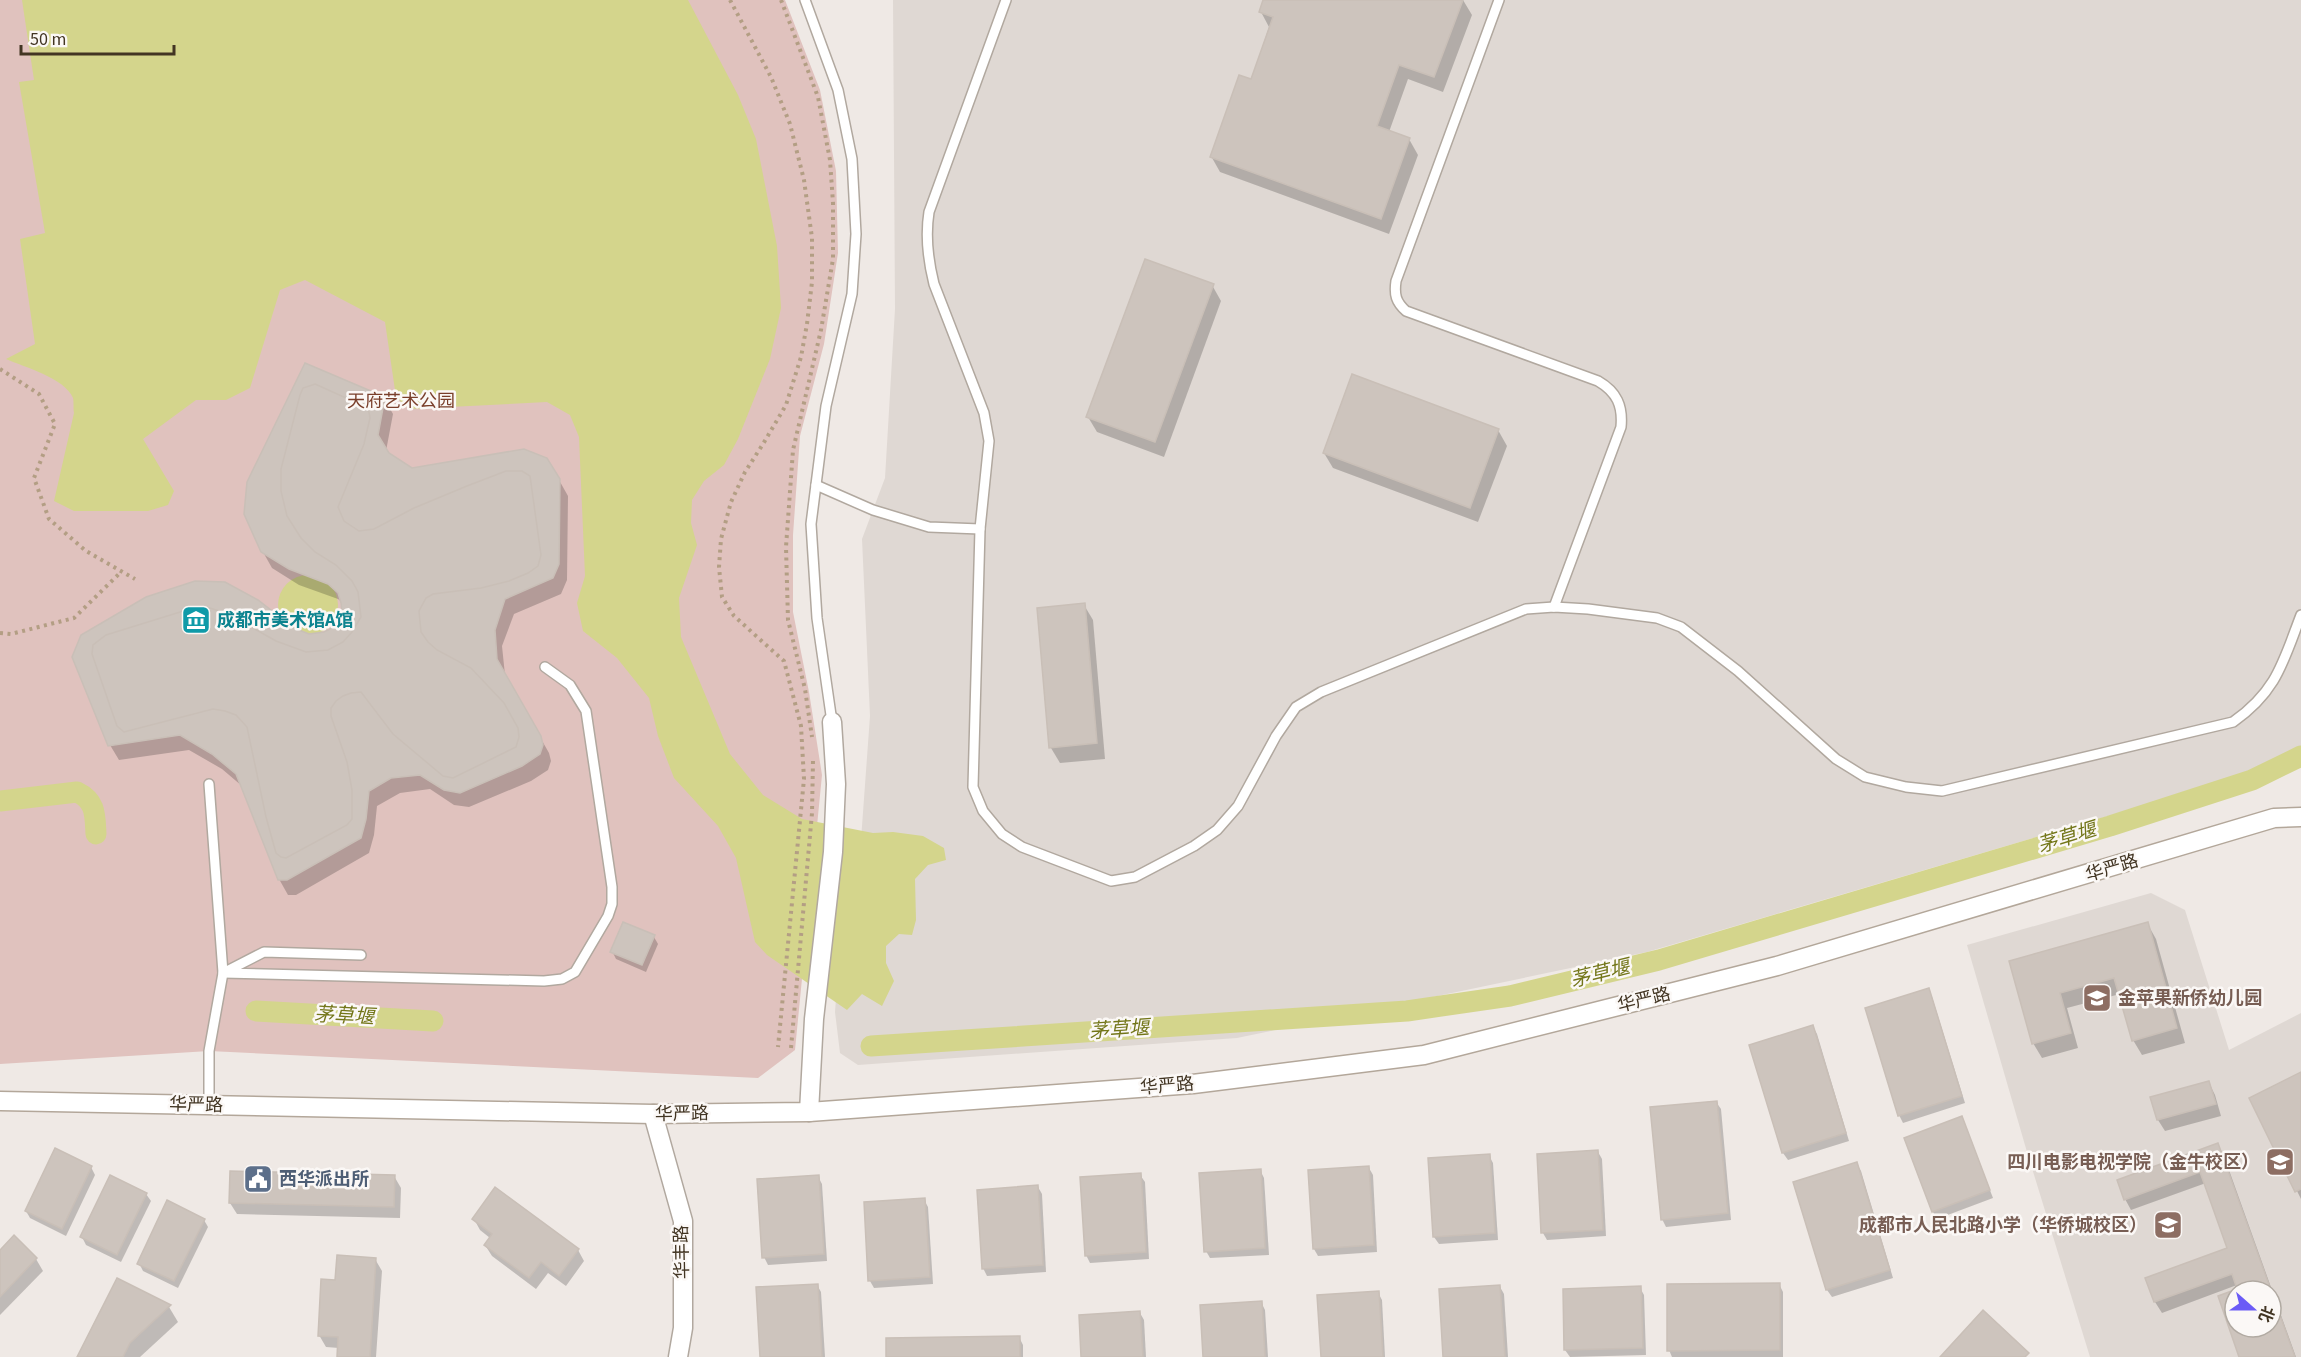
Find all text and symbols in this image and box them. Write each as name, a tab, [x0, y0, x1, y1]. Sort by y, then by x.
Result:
scale bar	[21, 18, 174, 56]
text: 50 m	[30, 27, 66, 52]
park label: 天府艺术公园	[347, 389, 455, 414]
museum icon: 成都市美术馆A馆	[180, 604, 212, 636]
place label: 成都市美术馆A馆	[217, 608, 353, 633]
water label: 茅草堰	[2034, 815, 2103, 860]
street label: 华严路	[2083, 848, 2141, 888]
water label: 茅草堰	[1568, 952, 1635, 995]
street label: 华严路	[1615, 981, 1673, 1019]
school or university icon: 金苹果新侨幼儿园	[2081, 982, 2113, 1014]
place label: 金苹果新侨幼儿园	[2118, 986, 2262, 1011]
water label: 茅草堰	[313, 1000, 378, 1032]
water label: 茅草堰	[1088, 1014, 1153, 1046]
street label: 华严路	[1139, 1071, 1195, 1101]
street label: 华严路	[169, 1092, 223, 1118]
street label: 华严路	[655, 1101, 709, 1127]
school or university icon: 四川电影电视学院（金牛校区）	[2264, 1146, 2296, 1178]
place label: 四川电影电视学院（金牛校区）	[2007, 1150, 2259, 1175]
public building icon: 西华派出所	[242, 1163, 274, 1195]
place label: 西华派出所	[279, 1167, 369, 1192]
school or university icon: 成都市人民北路小学（华侨城校区）	[2152, 1209, 2184, 1241]
place label: 成都市人民北路小学（华侨城校区）	[1859, 1213, 2147, 1238]
street label: 华丰路	[669, 1225, 695, 1279]
north arrow	[2223, 1279, 2283, 1339]
text: 北	[2253, 1303, 2279, 1325]

